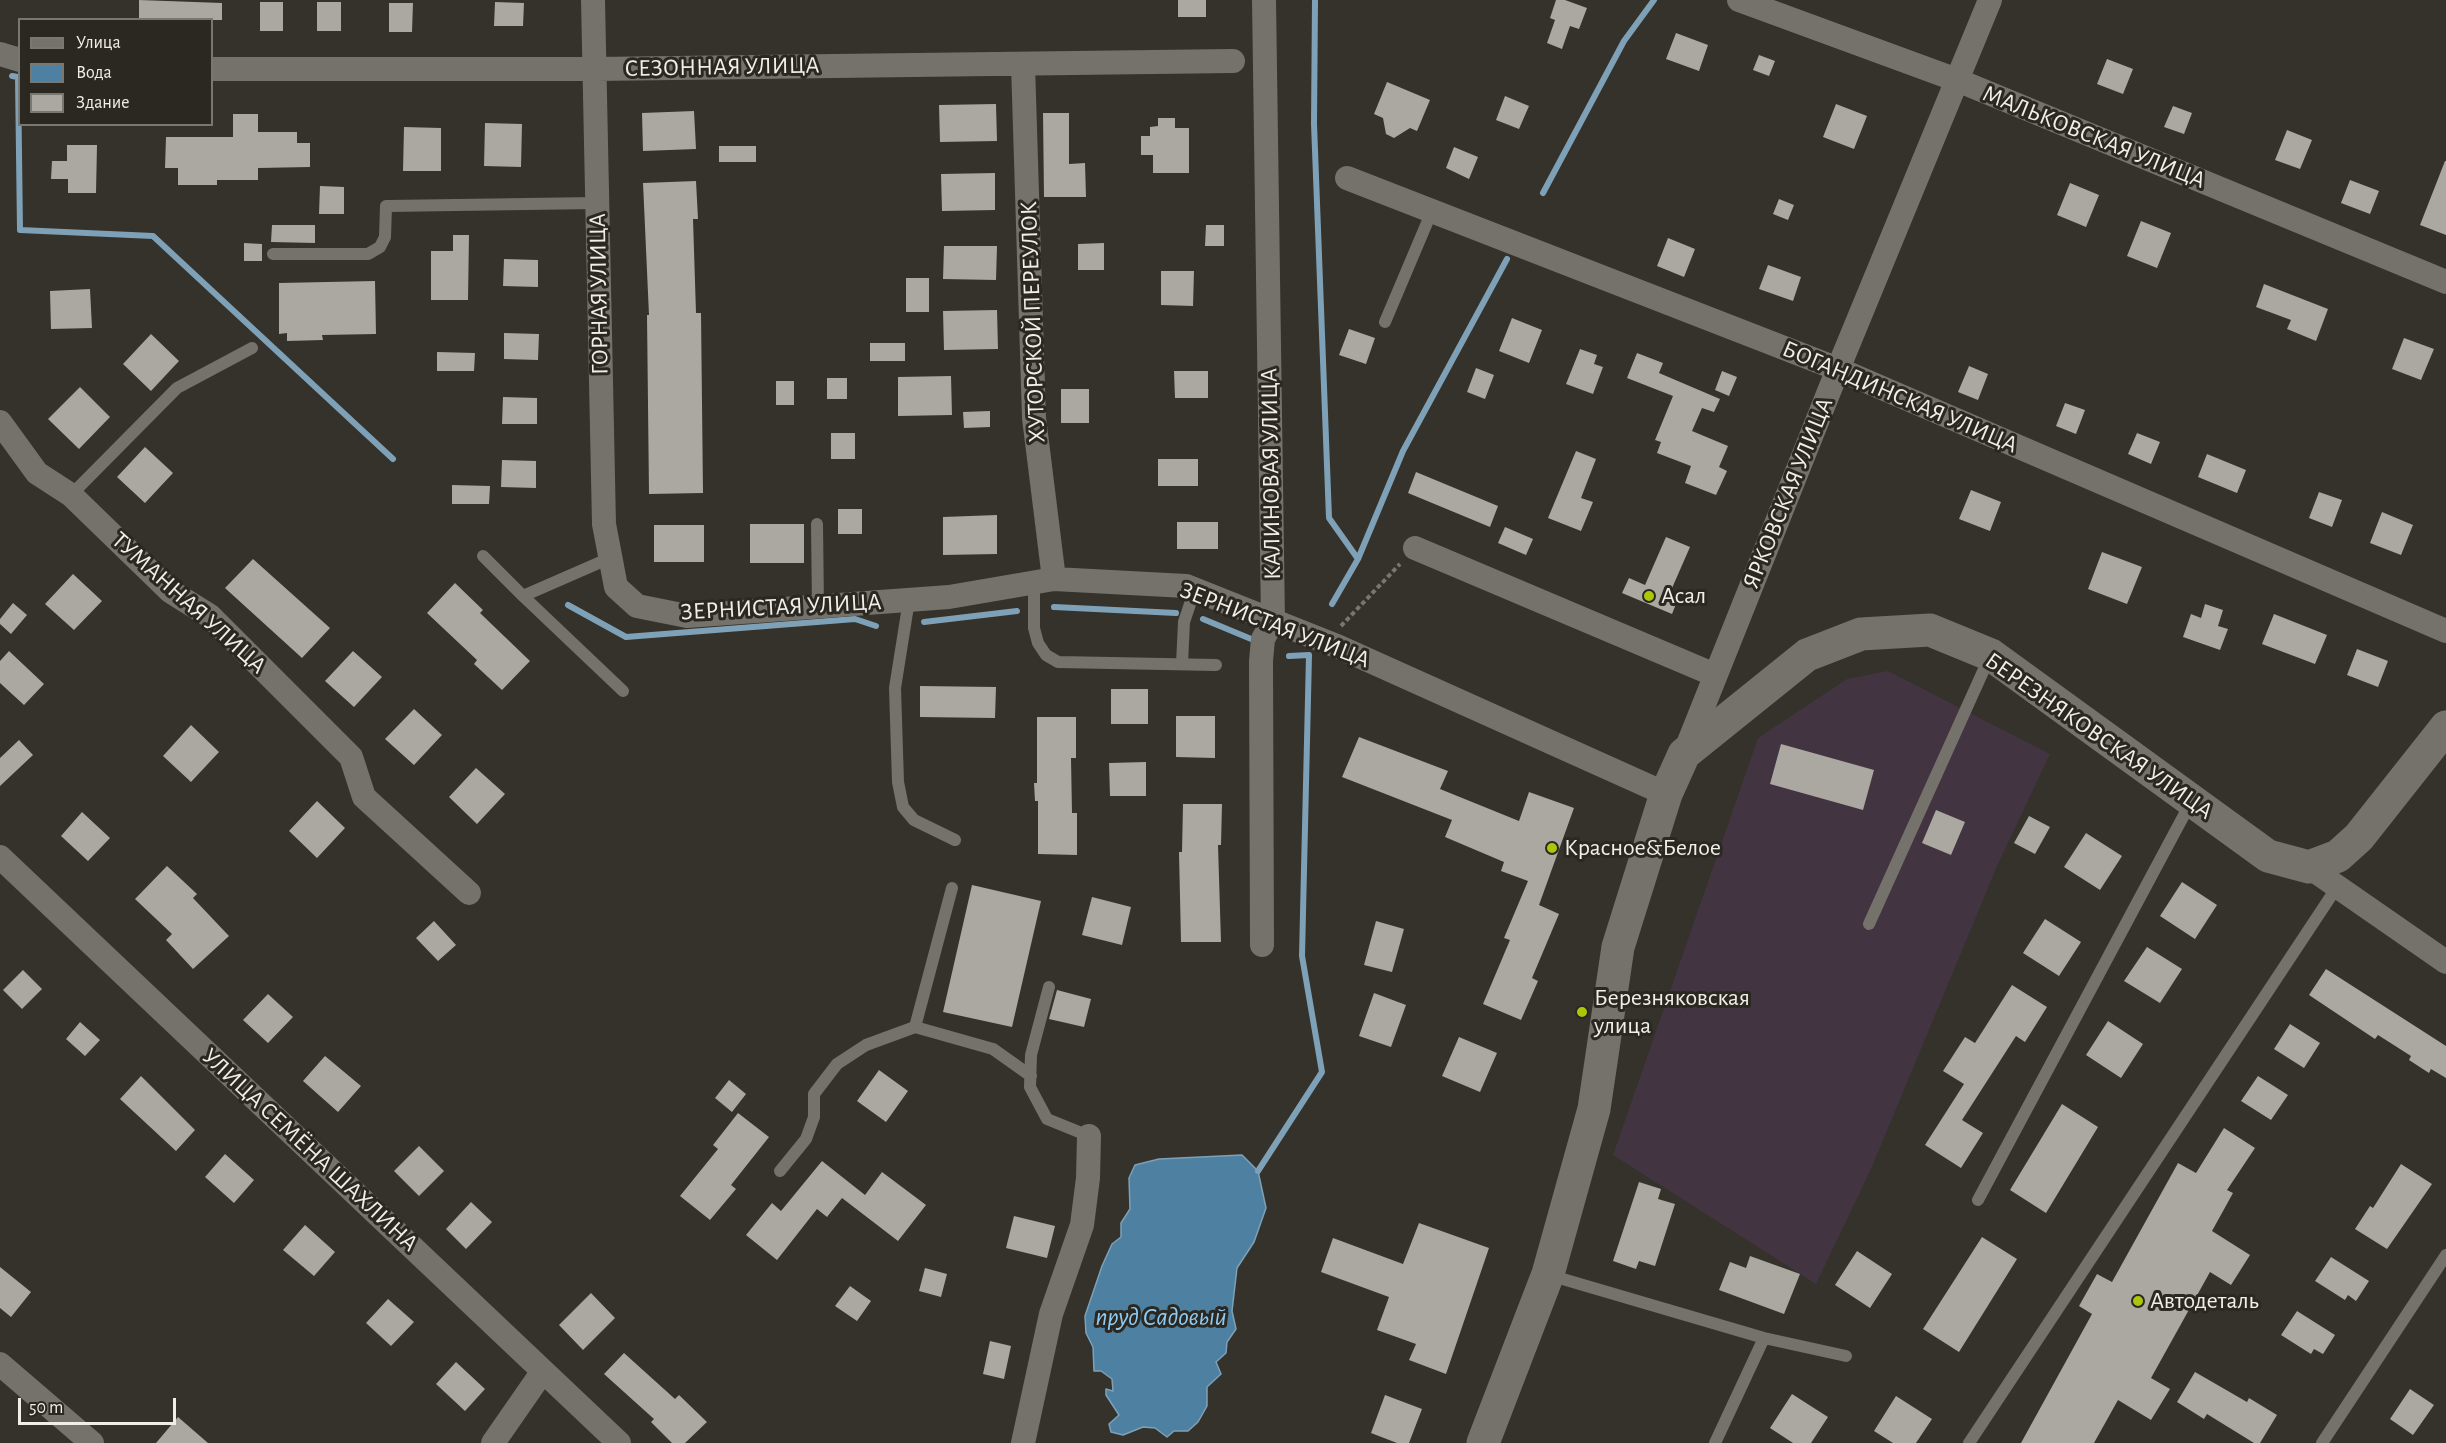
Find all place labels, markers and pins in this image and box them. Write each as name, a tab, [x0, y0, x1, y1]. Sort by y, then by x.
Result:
place label: Асал	[1661, 582, 1706, 610]
marker: Асал	[1642, 589, 1656, 603]
place label: Красное&Белое	[1564, 834, 1721, 862]
marker: Красное&Белое	[1545, 841, 1559, 855]
place label: Березняковская улица	[1594, 984, 1750, 1040]
marker: Березняковская улица	[1575, 1005, 1589, 1019]
place label: Автодеталь	[2150, 1287, 2259, 1315]
marker: Автодеталь	[2131, 1294, 2145, 1308]

